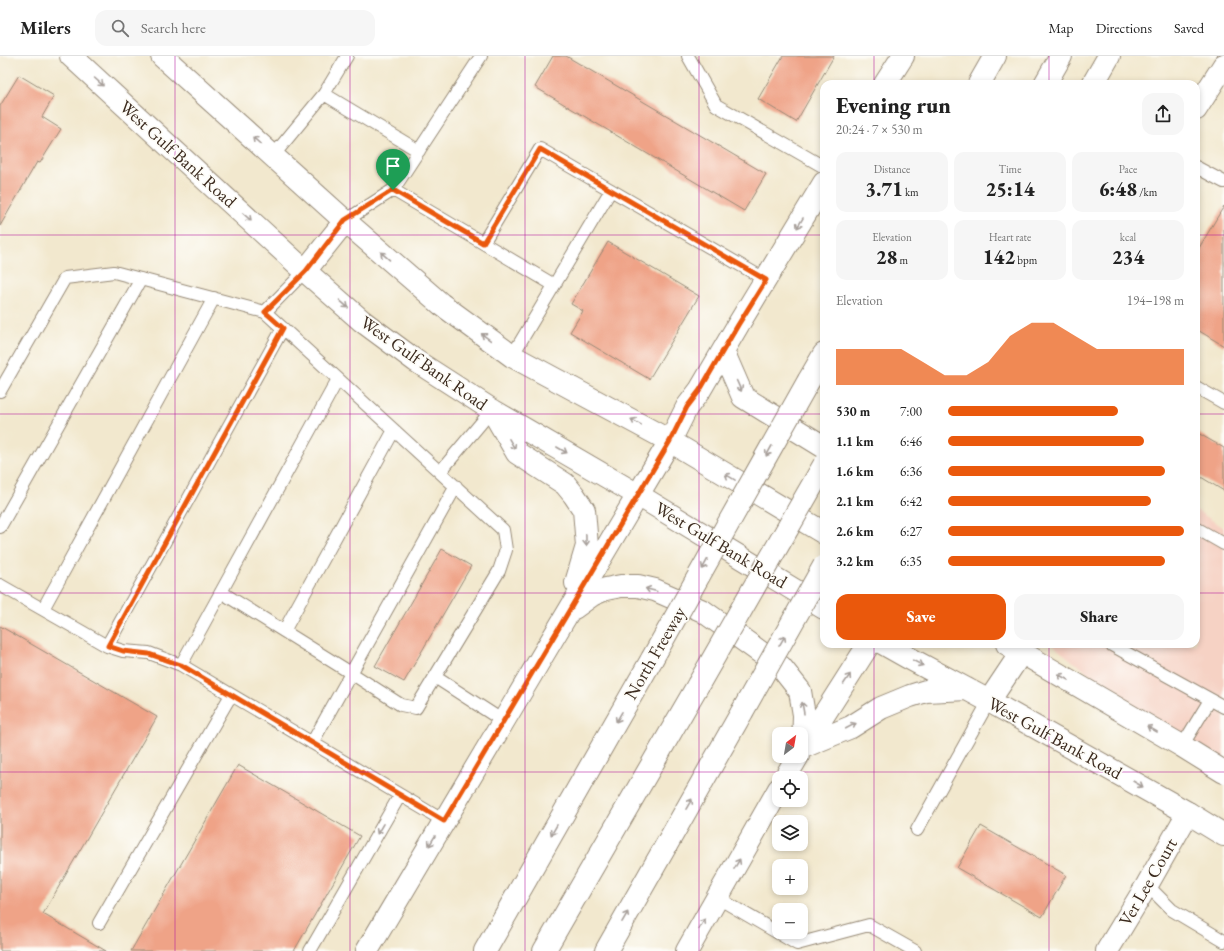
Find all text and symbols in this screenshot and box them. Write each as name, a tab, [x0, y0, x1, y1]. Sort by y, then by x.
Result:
search box	[95, 10, 375, 46]
text: Milers	[20, 15, 71, 40]
icon: search	[109, 17, 131, 39]
text: Search here	[141, 18, 206, 37]
text: Map	[1048, 19, 1074, 37]
text: Directions	[1096, 19, 1152, 37]
text: Saved	[1174, 19, 1204, 37]
one-way arrow	[94, 78, 105, 87]
text: Evening run	[836, 91, 951, 120]
button: share	[1142, 93, 1184, 135]
street label: West Gulf Bank Road	[115, 95, 242, 213]
text: 20:24 · 7 × 530 m	[836, 121, 923, 138]
one-way arrow	[252, 137, 262, 146]
pin	[376, 149, 410, 190]
icon: arrive	[382, 155, 404, 177]
text: Distance	[874, 162, 910, 176]
text: Time	[999, 162, 1021, 176]
text: Pace	[1119, 162, 1137, 176]
text: 3.71	[865, 176, 903, 202]
text: 25:14	[986, 176, 1034, 202]
text: 6:48	[1099, 176, 1137, 202]
text: km	[903, 185, 919, 199]
text: /km	[1137, 185, 1157, 199]
one-way arrow	[242, 213, 252, 222]
one-way arrow	[796, 217, 804, 229]
text: Elevation	[872, 230, 912, 244]
text: Heart rate	[989, 230, 1031, 244]
text: kcal	[1120, 230, 1136, 244]
text: 28	[876, 244, 897, 270]
text: 142	[983, 244, 1015, 270]
text: 234	[1112, 244, 1144, 270]
one-way arrow	[380, 251, 391, 260]
text: m	[897, 253, 908, 267]
text: bpm	[1015, 253, 1037, 267]
text: Elevation	[836, 292, 883, 309]
text: 194–198 m	[1127, 292, 1184, 309]
one-way arrow	[338, 300, 349, 309]
street label: West Gulf Bank Road	[356, 310, 493, 416]
one-way arrow	[481, 333, 492, 341]
one-way arrow	[736, 380, 743, 392]
text: 530 m	[836, 403, 870, 420]
text: 7:00	[900, 403, 922, 420]
one-way arrow	[630, 418, 642, 425]
text: 1.1 km	[836, 433, 874, 450]
text: 6:46	[900, 433, 922, 450]
one-way arrow	[508, 438, 516, 450]
one-way arrow	[765, 445, 773, 457]
one-way arrow	[556, 447, 568, 455]
text: 1.6 km	[836, 463, 874, 480]
text: 6:36	[900, 463, 922, 480]
one-way arrow	[725, 473, 736, 481]
text: 2.1 km	[836, 493, 874, 510]
text: 6:42	[900, 493, 922, 510]
street label: West Gulf Bank Road	[651, 496, 792, 594]
text: 2.6 km	[836, 523, 874, 540]
text: 6:27	[900, 523, 922, 540]
one-way arrow	[582, 533, 590, 546]
text: 3.2 km	[836, 553, 874, 570]
text: 6:35	[900, 553, 922, 570]
one-way arrow	[701, 558, 709, 570]
one-way arrow	[645, 585, 658, 593]
button: Save	[836, 594, 1006, 640]
button: Share	[1014, 594, 1184, 640]
street label: North Freeway	[619, 602, 691, 703]
one-way arrow	[778, 635, 786, 647]
one-way arrow	[912, 660, 924, 668]
one-way arrow	[1057, 673, 1069, 681]
one-way arrow	[843, 674, 851, 685]
street label: West Gulf Bank Road	[984, 691, 1127, 784]
one-way arrow	[799, 702, 807, 715]
one-way arrow	[614, 711, 622, 723]
one-way arrow	[845, 721, 857, 729]
one-way arrow	[1146, 724, 1158, 732]
north arrow	[772, 727, 808, 763]
map controls	[772, 727, 808, 939]
button: locate	[772, 771, 808, 807]
one-way arrow	[1132, 781, 1144, 789]
one-way arrow	[686, 798, 694, 810]
button: layers	[772, 815, 808, 851]
one-way arrow	[376, 823, 384, 835]
one-way arrow	[550, 824, 558, 836]
street label: Ver Lee Court	[1113, 833, 1182, 930]
one-way arrow	[428, 835, 436, 847]
one-way arrow	[733, 858, 741, 870]
button: +	[772, 859, 808, 895]
button: −	[772, 903, 808, 939]
one-way arrow	[622, 911, 630, 923]
one-way arrow	[699, 918, 707, 930]

